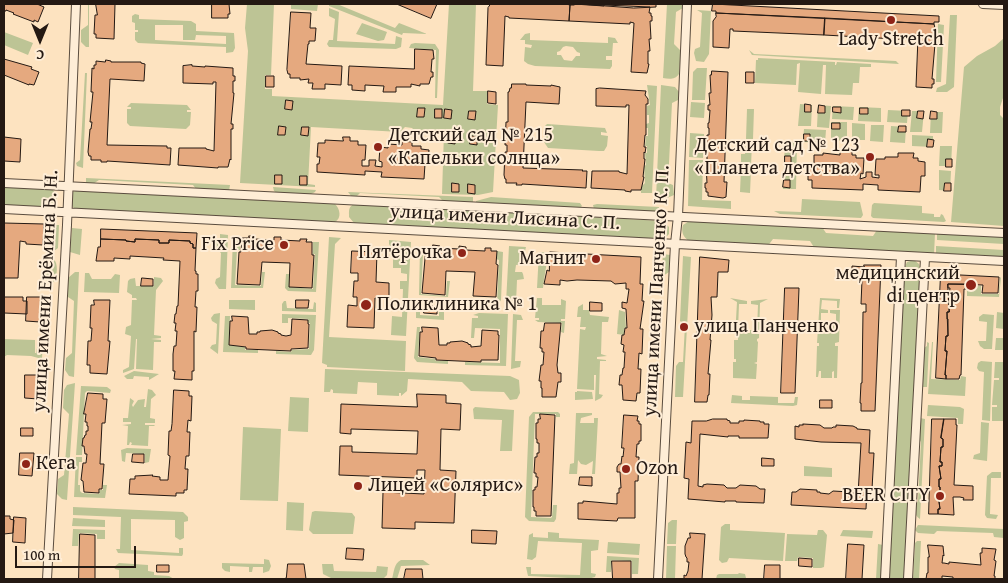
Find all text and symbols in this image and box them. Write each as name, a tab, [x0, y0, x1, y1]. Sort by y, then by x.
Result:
marker: Lady Stretch	[885, 14, 897, 26]
north arrow	[15, 15, 65, 65]
place label: Lady Stretch	[838, 28, 944, 52]
text: С	[36, 45, 44, 65]
place label: Детский сад № 215 «Капельки солнца»	[388, 124, 560, 171]
place label: Детский сад № 123 «Планета детства»	[694, 134, 860, 181]
marker: Детский сад № 215 «Капельки солнца»	[372, 141, 384, 153]
marker: Детский сад № 123 «Планета детства»	[864, 151, 876, 163]
street label: улица имени Панченко К. П.	[638, 165, 676, 417]
street label: улица имени Ерёмина Б. Н.	[28, 169, 64, 413]
street label: улица имени Лисина С. П.	[389, 200, 621, 236]
place label: Fix Price	[201, 233, 274, 257]
marker: Fix Price	[278, 239, 290, 251]
place label: Пятёрочка	[358, 241, 452, 265]
marker: Пятёрочка	[456, 247, 468, 259]
place label: Магнит	[519, 247, 586, 271]
marker: Магнит	[590, 253, 602, 265]
place label: медицинский di центр	[836, 262, 960, 309]
marker: медицинский di центр	[964, 278, 978, 292]
place label: Поликлиника № 1	[377, 293, 537, 317]
marker: Поликлиника № 1	[359, 298, 373, 312]
place label: улица Панченко	[694, 315, 839, 339]
marker: улица Панченко	[678, 321, 690, 333]
place label: Кега	[36, 452, 76, 476]
place label: Ozon	[636, 457, 678, 481]
marker: Кега	[20, 458, 32, 470]
marker: Ozon	[620, 463, 632, 475]
place label: Лицей «Солярис»	[368, 474, 523, 498]
marker: Лицей «Солярис»	[352, 480, 364, 492]
place label: BEER CITY	[842, 484, 930, 508]
marker: BEER CITY	[934, 490, 946, 502]
scale bar	[18, 536, 139, 568]
text: 100 m	[23, 544, 60, 565]

